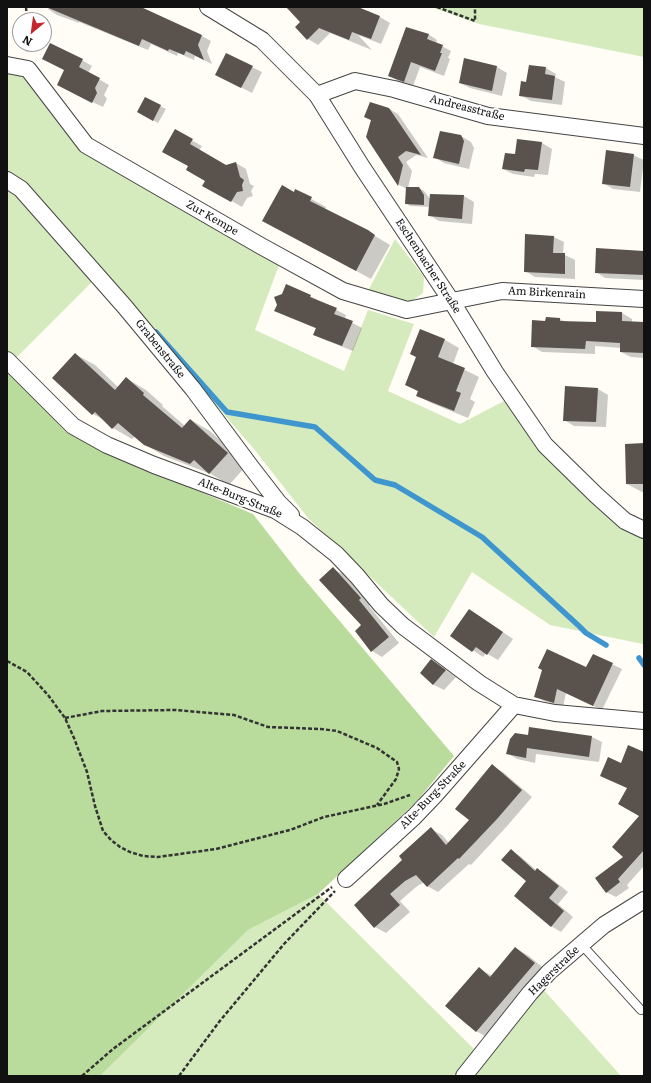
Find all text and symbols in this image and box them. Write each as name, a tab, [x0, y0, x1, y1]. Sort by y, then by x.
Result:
north arrow	[12, 12, 52, 52]
text: N	[19, 32, 35, 51]
street label: Andreasstraße	[428, 92, 506, 124]
street label: Zur Kempe	[183, 198, 241, 238]
street label: Eschenbacher Straße	[392, 216, 464, 316]
street label: Am Birkenrain	[508, 284, 586, 302]
street label: Grabenstraße	[132, 317, 188, 381]
street label: Alte-Burg-Straße	[196, 475, 284, 521]
street label: Alte-Burg-Straße	[397, 758, 469, 832]
street label: Hagerstraße	[526, 944, 582, 998]

